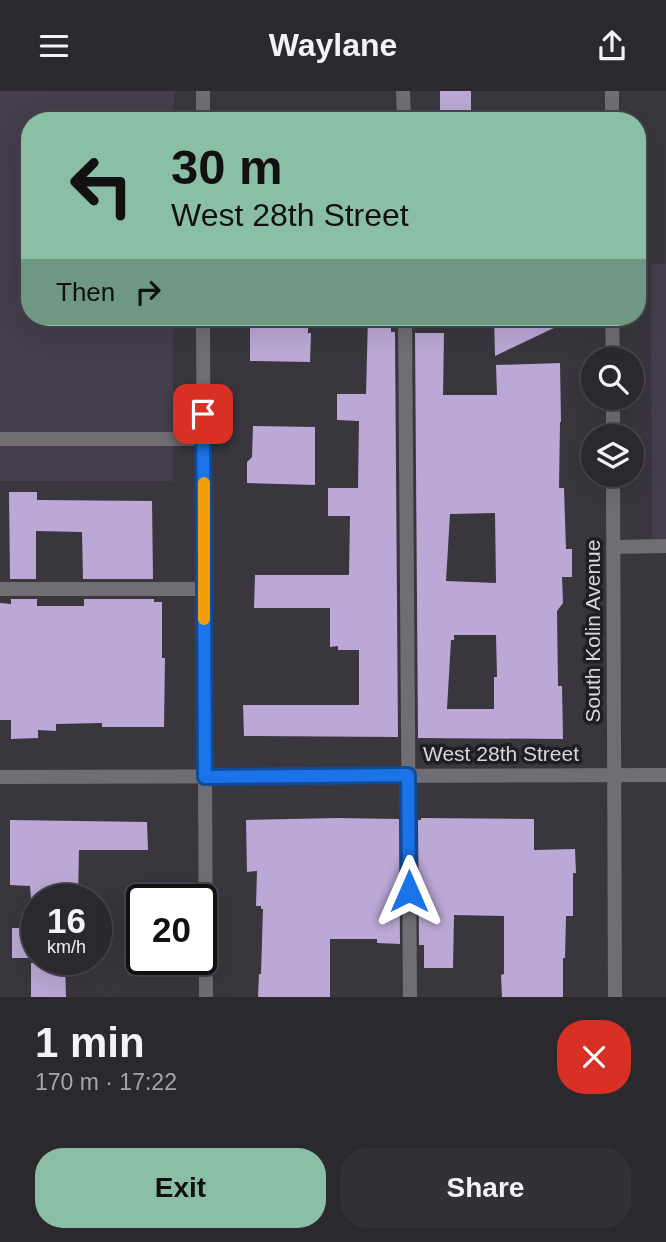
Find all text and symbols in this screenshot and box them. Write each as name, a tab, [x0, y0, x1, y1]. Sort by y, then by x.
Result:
icon: menu	[35, 27, 73, 65]
text: Waylane	[269, 27, 397, 63]
icon: share	[593, 27, 631, 65]
icon: left	[56, 140, 147, 231]
text: 30 m	[171, 140, 283, 194]
text: West 28th Street	[171, 197, 409, 233]
icon: right	[129, 273, 167, 311]
text: Then	[56, 277, 115, 307]
map controls	[581, 347, 644, 487]
button: search	[581, 347, 644, 410]
pin	[173, 384, 233, 444]
icon: arrive	[184, 395, 222, 433]
button: layers	[581, 424, 644, 487]
street label: South Kolin Avenue	[581, 540, 604, 722]
street label: West 28th Street	[423, 742, 579, 765]
position arrow	[372, 854, 446, 928]
speed limit sign: 20	[126, 884, 217, 975]
text: 16	[47, 901, 86, 940]
text: km/h	[47, 937, 86, 957]
text: 1 min	[35, 1019, 145, 1066]
button: close	[557, 1020, 631, 1094]
text: 170 m · 17:22	[35, 1069, 177, 1095]
button: Exit	[35, 1148, 326, 1228]
button: Share	[340, 1148, 631, 1228]

